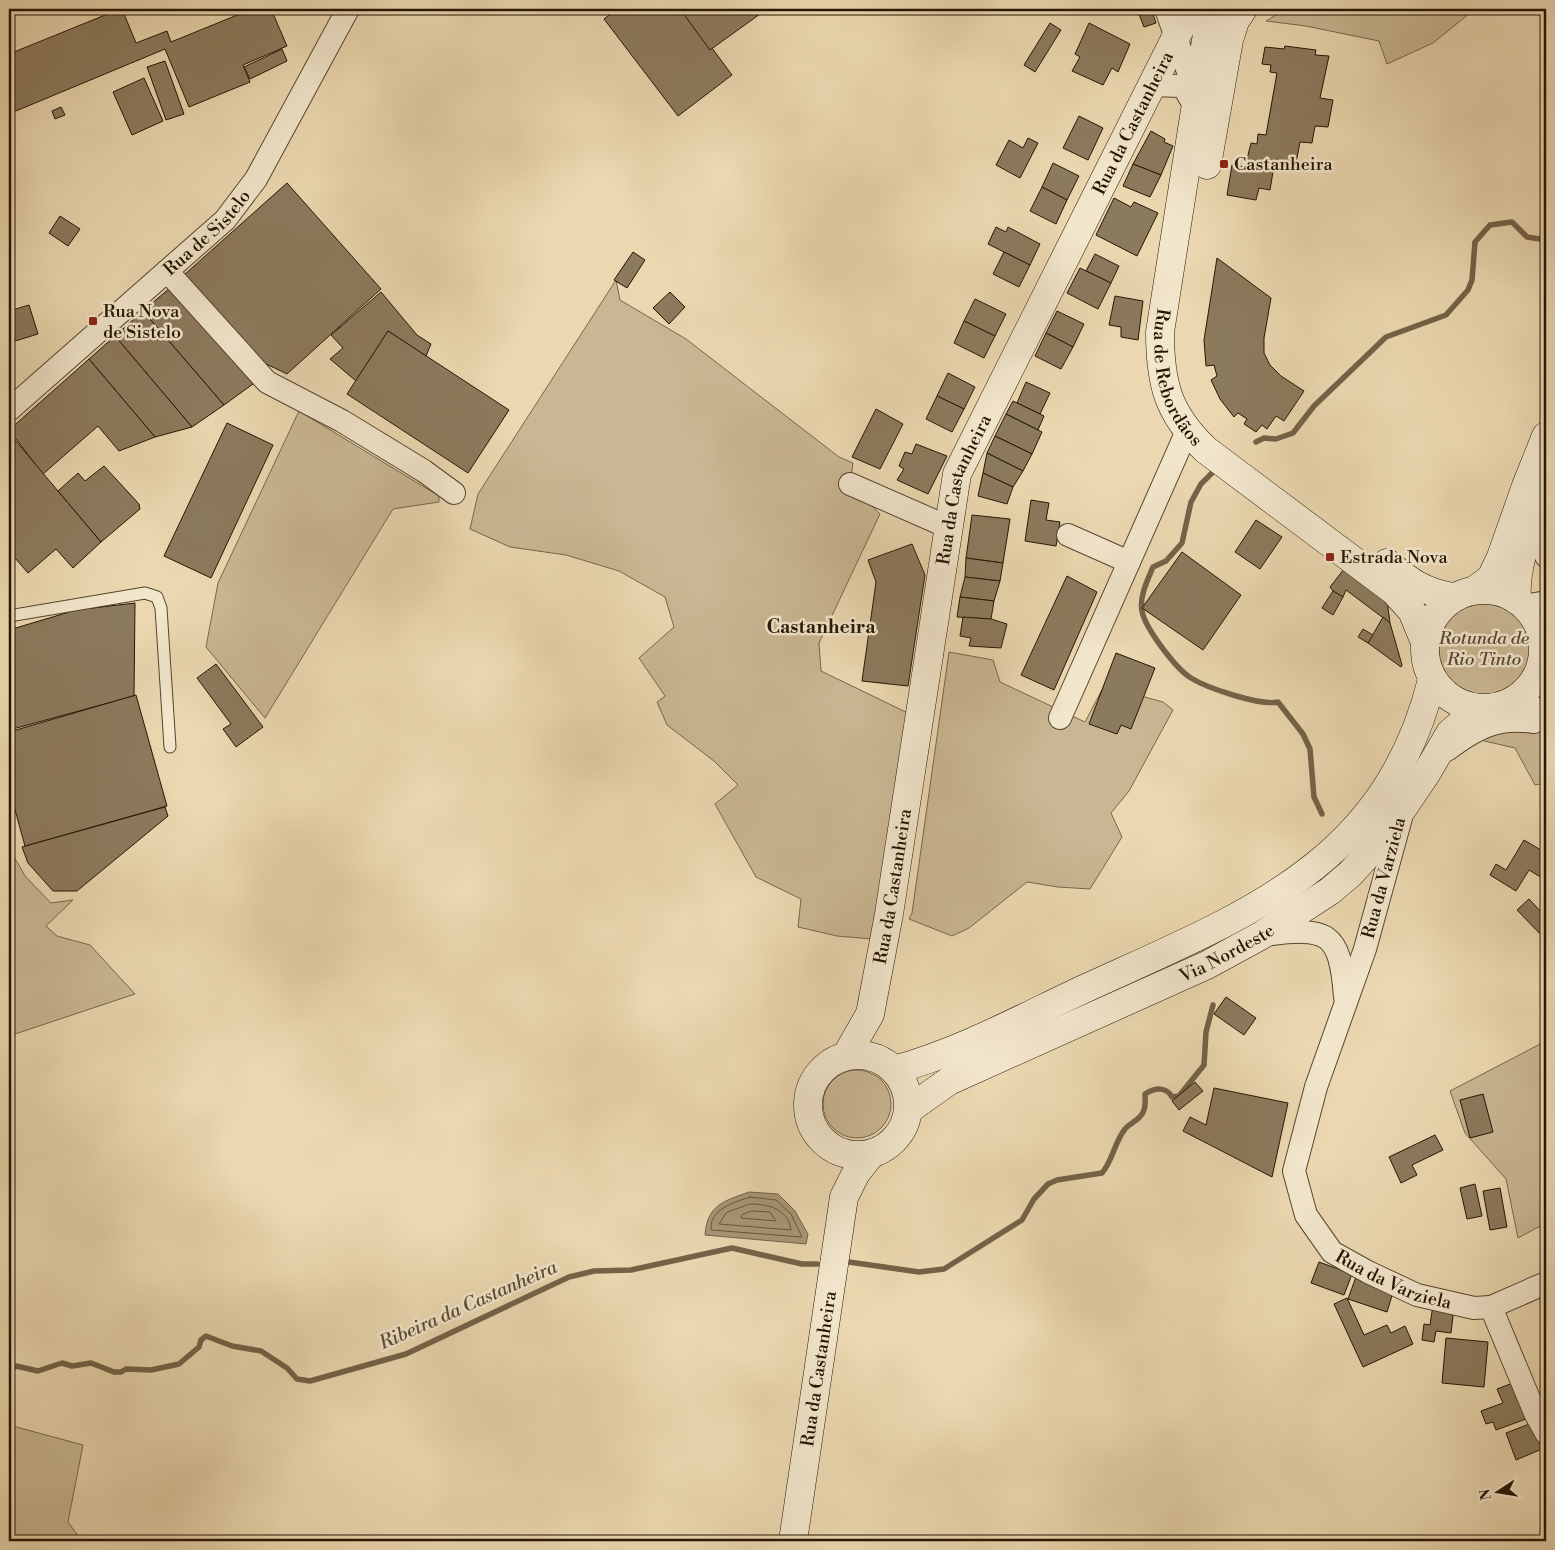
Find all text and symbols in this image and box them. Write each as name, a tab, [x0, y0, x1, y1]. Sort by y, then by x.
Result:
street label: Rua da Castanheira	[1087, 47, 1179, 198]
place label: Castanheira	[1234, 153, 1333, 176]
marker: Castanheira	[1218, 158, 1230, 170]
street label: Rua de Sistelo	[158, 185, 255, 280]
place label: Rua Nova de Sistelo	[103, 300, 181, 344]
street label: Rua de Rebordãos	[1148, 307, 1208, 451]
marker: Rua Nova de Sistelo	[87, 315, 99, 327]
street label: Rua da Castanheira	[932, 410, 997, 567]
place label: Estrada Nova	[1340, 546, 1449, 569]
marker: Estrada Nova	[1324, 551, 1336, 563]
district label: Castanheira	[766, 615, 876, 639]
park label: Rotunda de Rio Tinto	[1438, 627, 1530, 671]
street label: Rua da Castanheira	[868, 806, 917, 966]
street label: Rua da Varziela	[1357, 814, 1411, 941]
street label: Via Nordeste	[1175, 919, 1279, 988]
street label: Rua da Varziela	[1331, 1245, 1455, 1314]
water label: Ribeira da Castanheira	[374, 1255, 561, 1355]
street label: Rua da Castanheira	[796, 1289, 842, 1448]
north arrow	[1472, 1468, 1522, 1518]
text: N	[1476, 1487, 1496, 1502]

